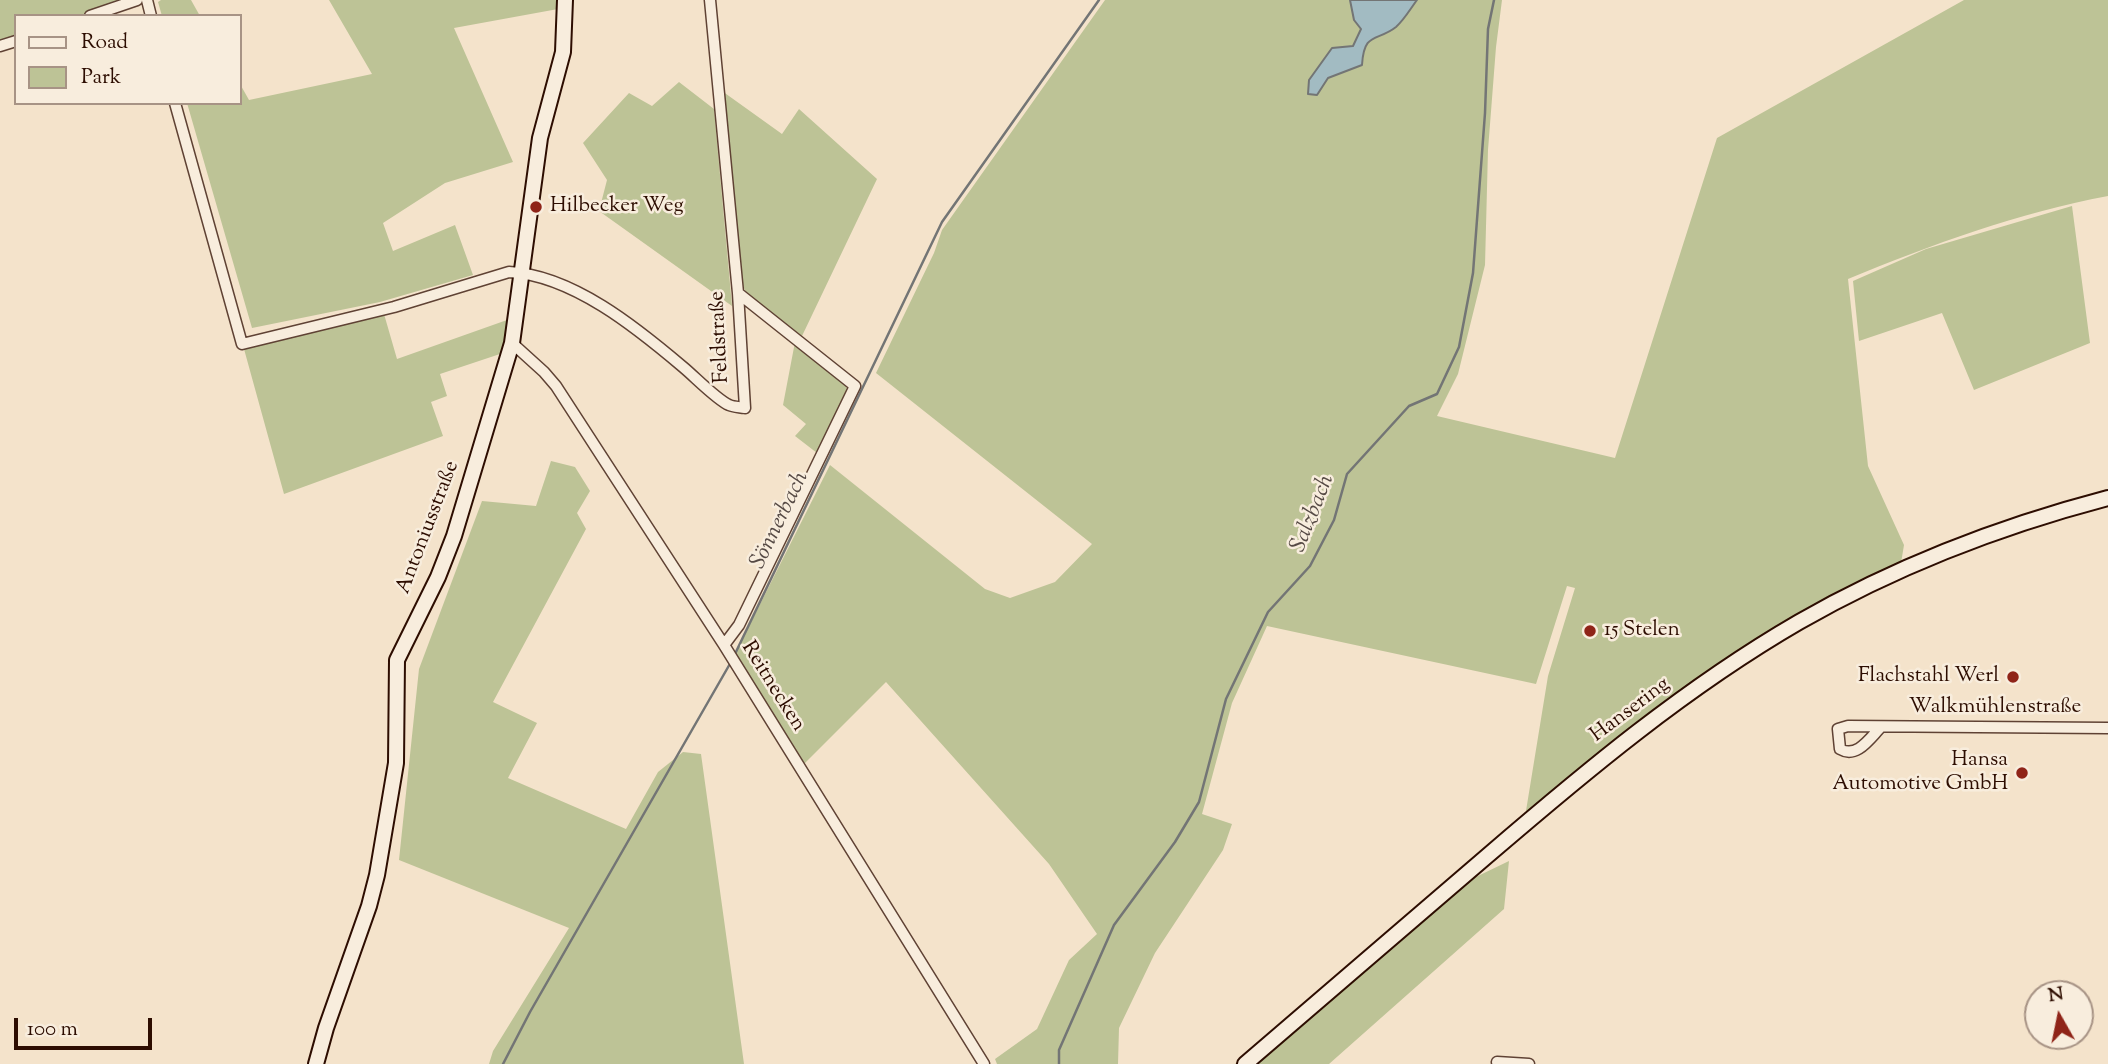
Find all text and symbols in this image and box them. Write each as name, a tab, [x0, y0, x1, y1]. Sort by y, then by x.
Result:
legend	[14, 14, 242, 105]
text: Road	[81, 28, 128, 58]
text: Park	[81, 63, 121, 93]
place label: Hilbecker Weg	[550, 194, 684, 220]
marker: Hilbecker Weg	[528, 199, 544, 215]
street label: Feldstraße	[706, 290, 736, 384]
street label: Antoniusstraße	[392, 458, 466, 598]
water label: Sönnerbach	[746, 468, 816, 574]
water label: Salzbach	[1286, 471, 1342, 557]
place label: 15 Stelen	[1604, 618, 1680, 644]
marker: 15 Stelen	[1582, 623, 1598, 639]
street label: Reitnecken	[734, 637, 810, 737]
place label: Flachstahl Werl	[1858, 664, 1999, 690]
marker: Flachstahl Werl	[2005, 669, 2021, 685]
street label: Hansering	[1586, 673, 1676, 749]
street label: Walkmühlenstraße	[1909, 695, 2081, 721]
place label: Hansa Automotive GmbH	[1832, 748, 2008, 798]
marker: Hansa Automotive GmbH	[2014, 765, 2030, 781]
north arrow	[2024, 980, 2094, 1050]
text: N	[2046, 981, 2066, 1010]
scale bar	[18, 1004, 156, 1048]
text: 100 m	[27, 1015, 78, 1045]

